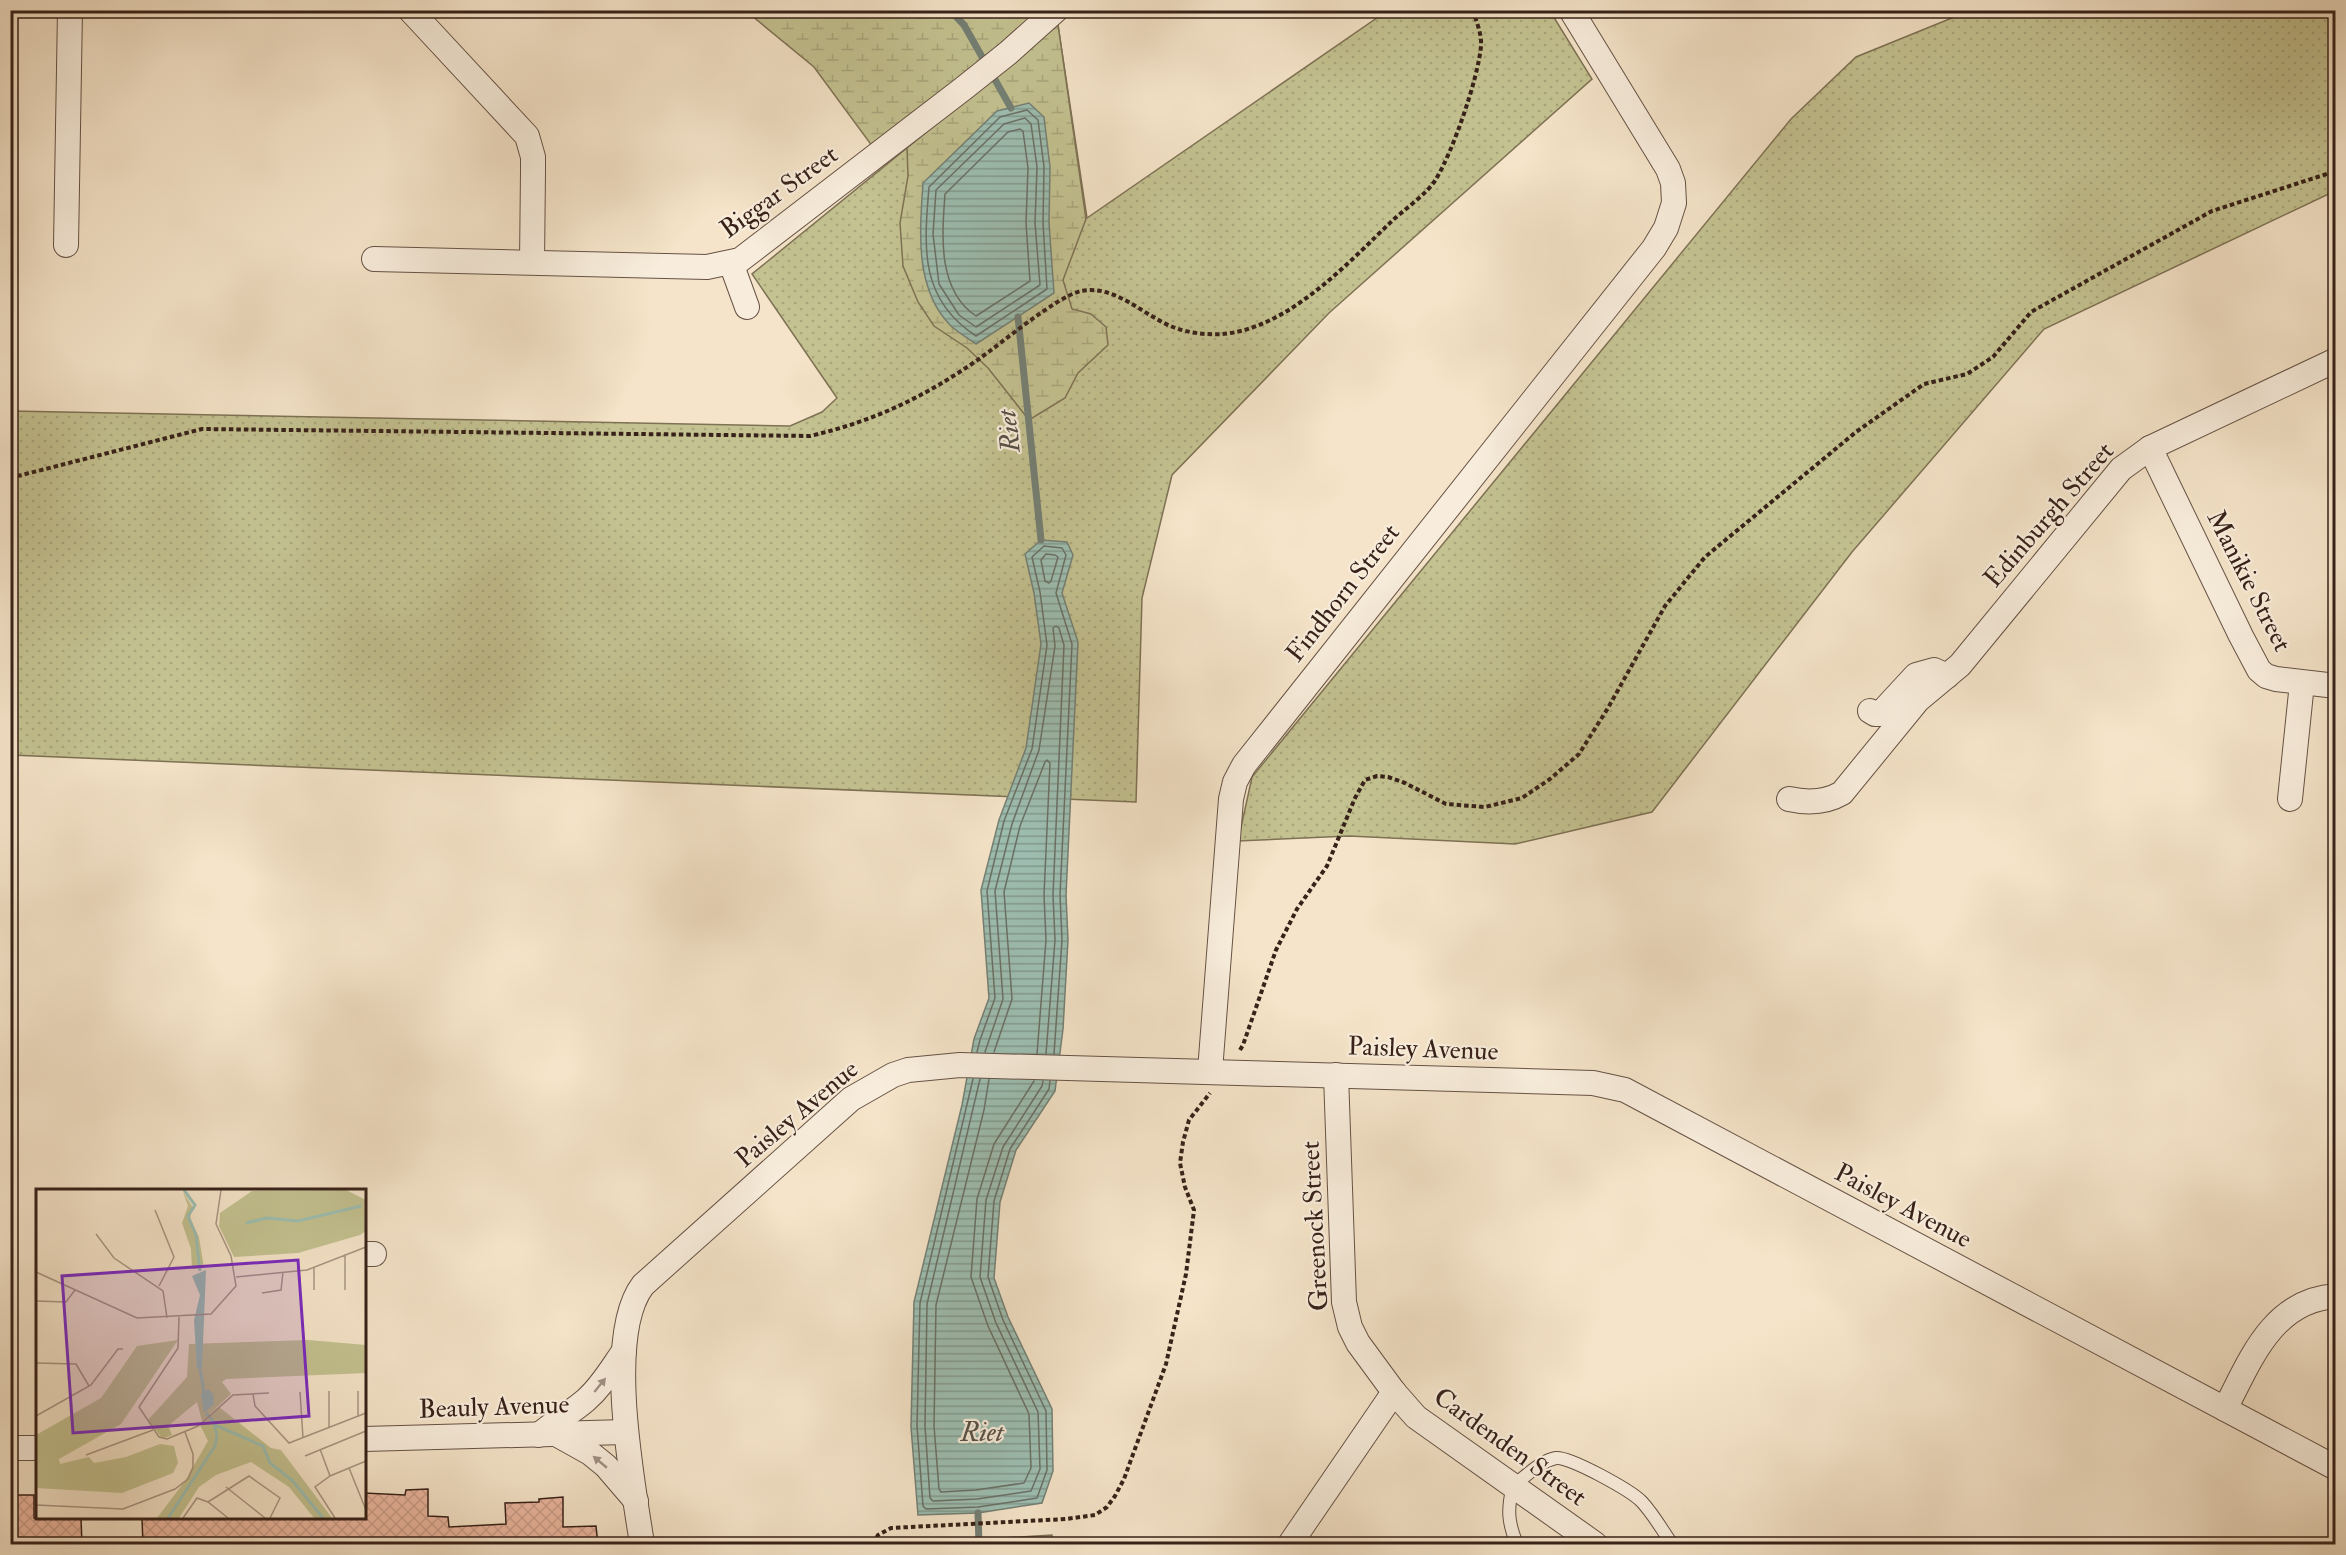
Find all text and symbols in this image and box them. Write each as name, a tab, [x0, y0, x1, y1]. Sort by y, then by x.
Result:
street label: Biggar Street	[714, 139, 844, 245]
water label: Riet	[990, 407, 1028, 455]
street label: Edinburgh Street	[1977, 436, 2121, 594]
street label: Manikie Street	[2200, 505, 2298, 657]
street label: Findhorn Street	[1279, 518, 1407, 668]
street label: Paisley Avenue	[1347, 1030, 1499, 1068]
street label: Paisley Avenue	[729, 1053, 865, 1175]
street label: Greenock Street	[1295, 1140, 1335, 1312]
street label: Paisley Avenue	[1829, 1157, 1977, 1256]
inset map	[36, 1189, 366, 1519]
one-way arrow	[593, 1377, 605, 1392]
street label: Cardenden Street	[1427, 1381, 1593, 1513]
street label: Beauly Avenue	[418, 1388, 570, 1426]
water label: Riet	[959, 1416, 1005, 1449]
one-way arrow	[593, 1456, 608, 1469]

